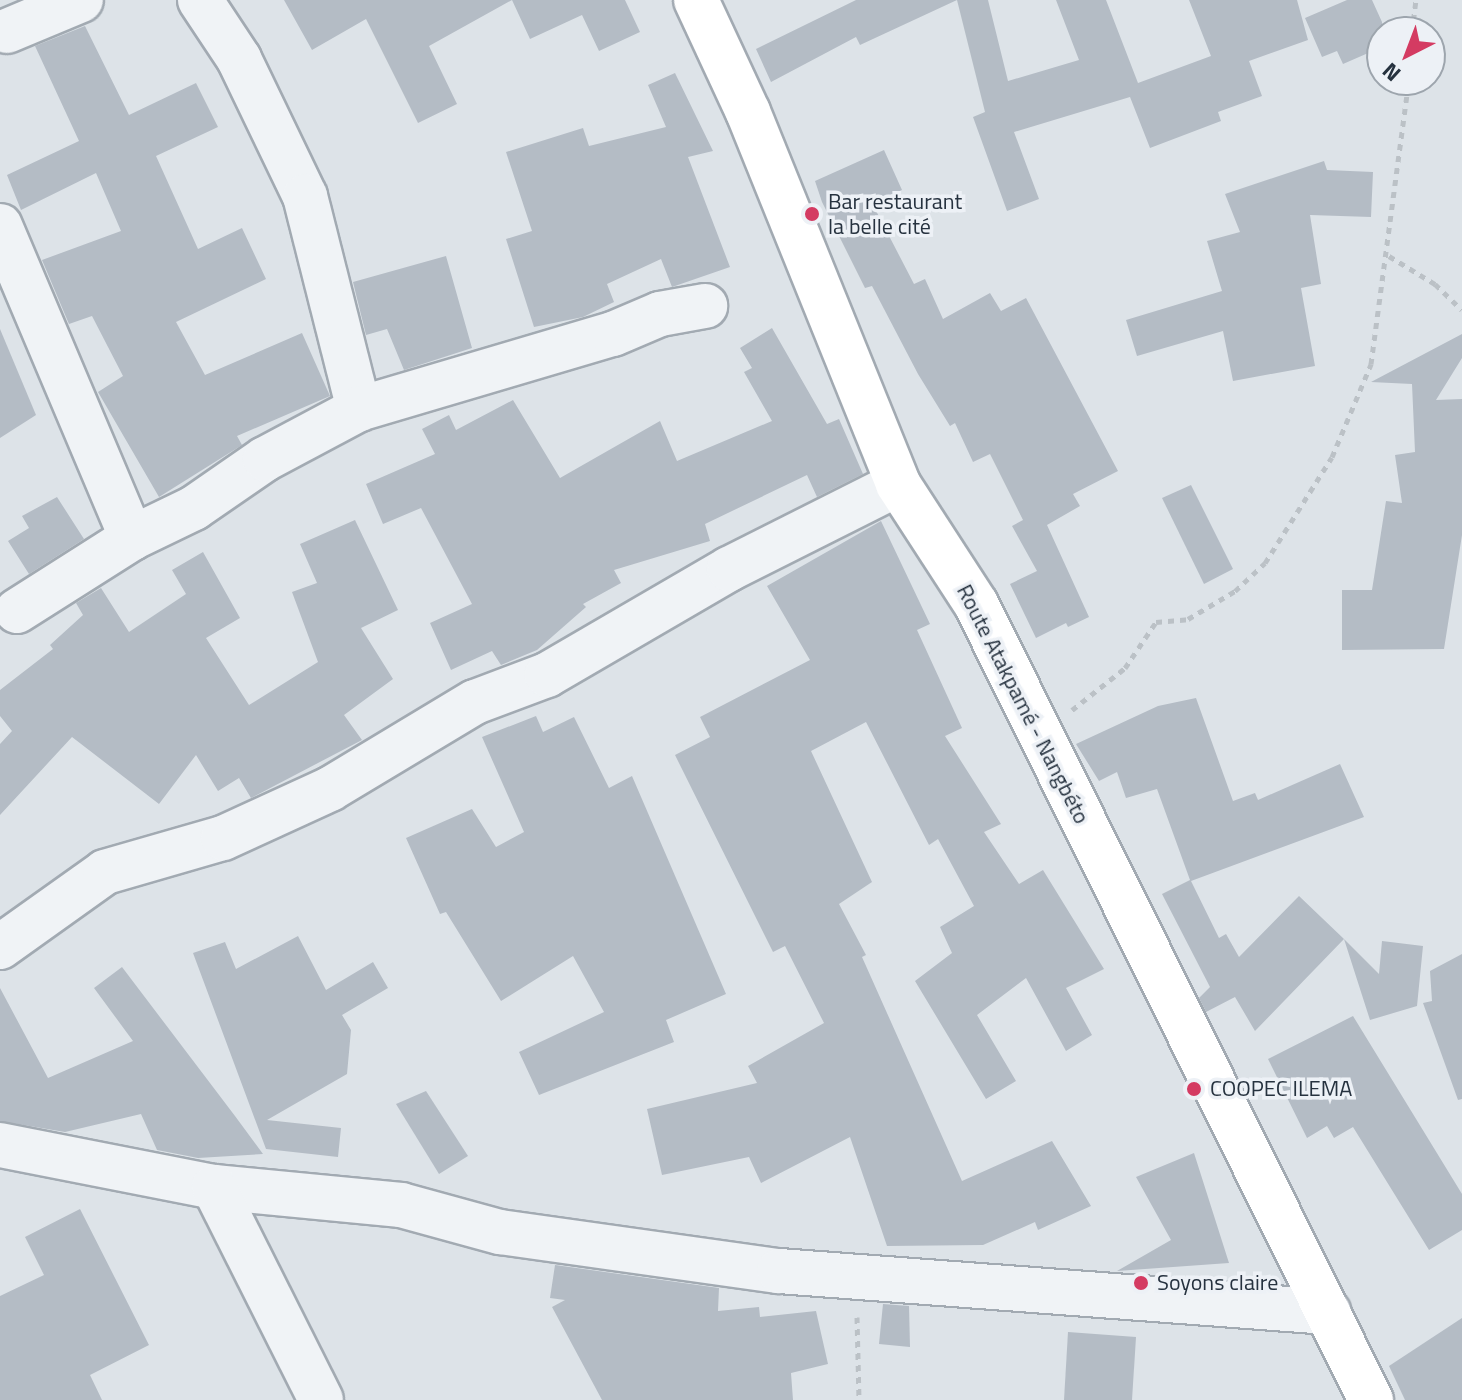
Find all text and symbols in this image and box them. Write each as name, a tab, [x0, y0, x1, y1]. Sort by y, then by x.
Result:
north arrow	[1366, 16, 1446, 96]
text: N	[1374, 55, 1408, 90]
place label: Bar restaurant la belle cité	[828, 188, 962, 240]
marker: Bar restaurant la belle cité	[803, 205, 821, 223]
street label: Route Atakpamé - Nangbéto	[951, 580, 1095, 828]
place label: COOPEC ILEMA	[1210, 1076, 1352, 1102]
marker: COOPEC ILEMA	[1185, 1080, 1203, 1098]
place label: Soyons claire	[1157, 1270, 1278, 1296]
marker: Soyons claire	[1132, 1274, 1150, 1292]

